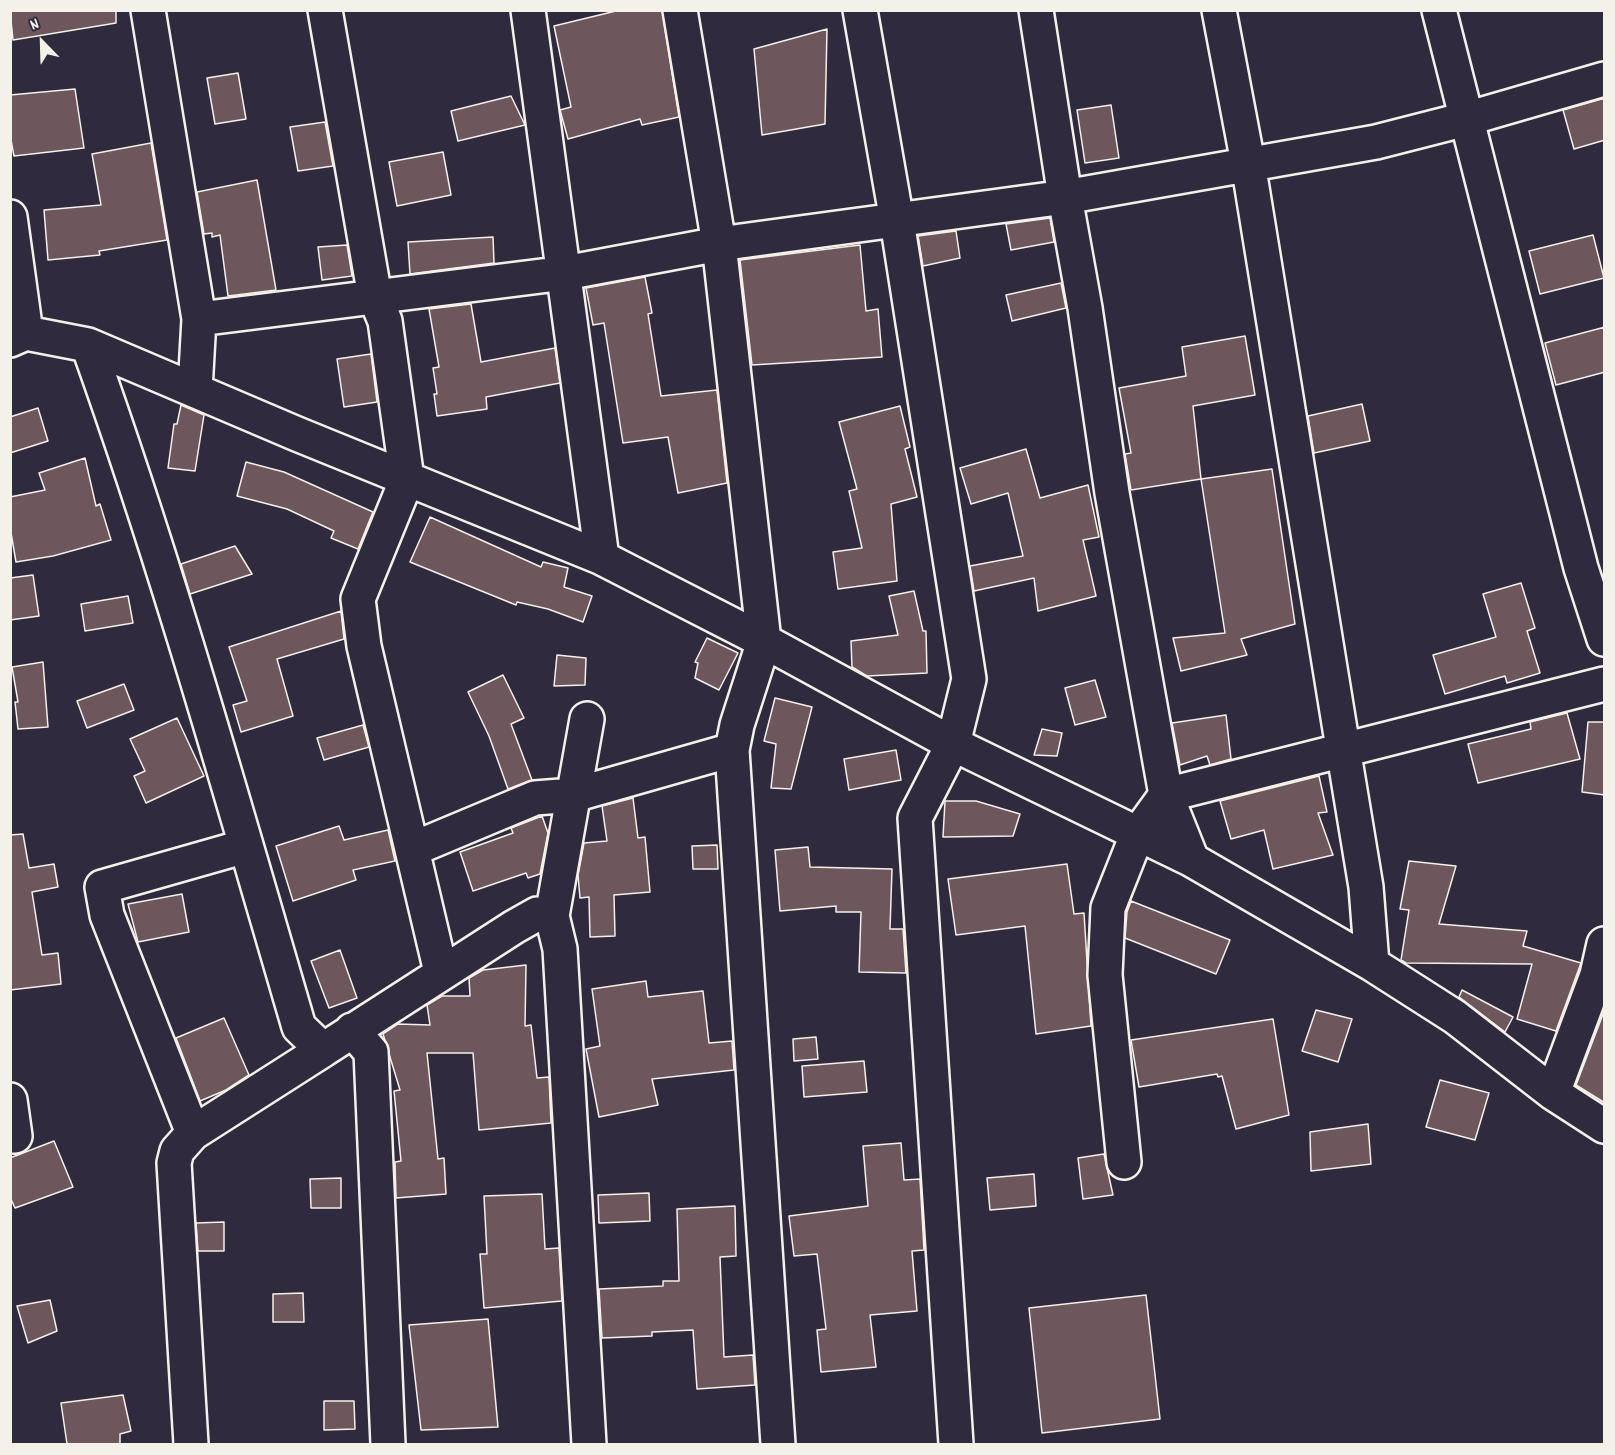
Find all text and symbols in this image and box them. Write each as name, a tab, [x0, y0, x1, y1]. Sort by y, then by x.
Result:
north arrow	[12, 12, 72, 72]
text: N	[27, 13, 43, 37]

